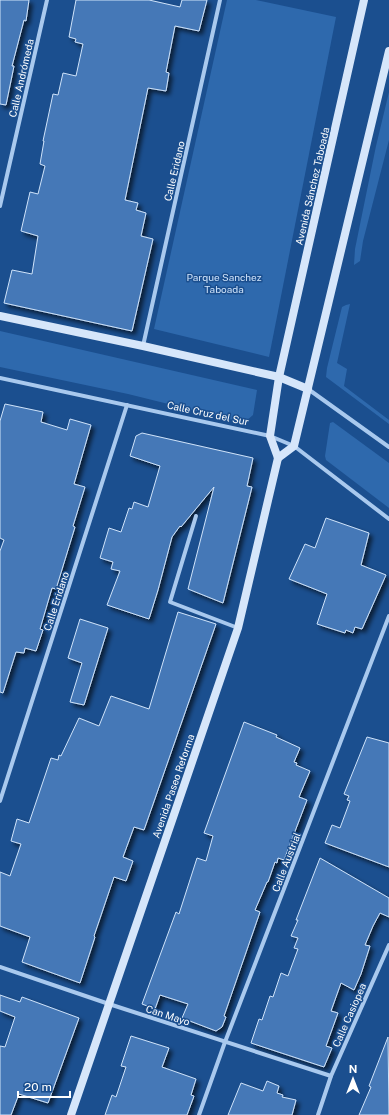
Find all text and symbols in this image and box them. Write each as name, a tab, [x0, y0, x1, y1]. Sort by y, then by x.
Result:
street label: Calle Andrómeda	[6, 38, 36, 118]
street label: Avenida Sánchez Taboada	[293, 126, 331, 246]
street label: Calle Eridano	[161, 139, 187, 202]
park label: Parque Sanchez Taboada	[187, 271, 262, 295]
street label: Calle Cruz del Sur	[166, 398, 250, 428]
street label: Calle Eridano	[41, 570, 71, 632]
street label: Avenida Paseo Reforma	[150, 732, 196, 840]
street label: Calle Austrial	[269, 831, 303, 893]
street label: Calle Casiopea	[330, 981, 368, 1049]
street label: Can Mayo	[144, 1002, 192, 1028]
north arrow	[333, 1059, 373, 1099]
text: N	[349, 1063, 357, 1075]
scale bar	[18, 1073, 70, 1099]
text: 20 m	[24, 1080, 52, 1094]

